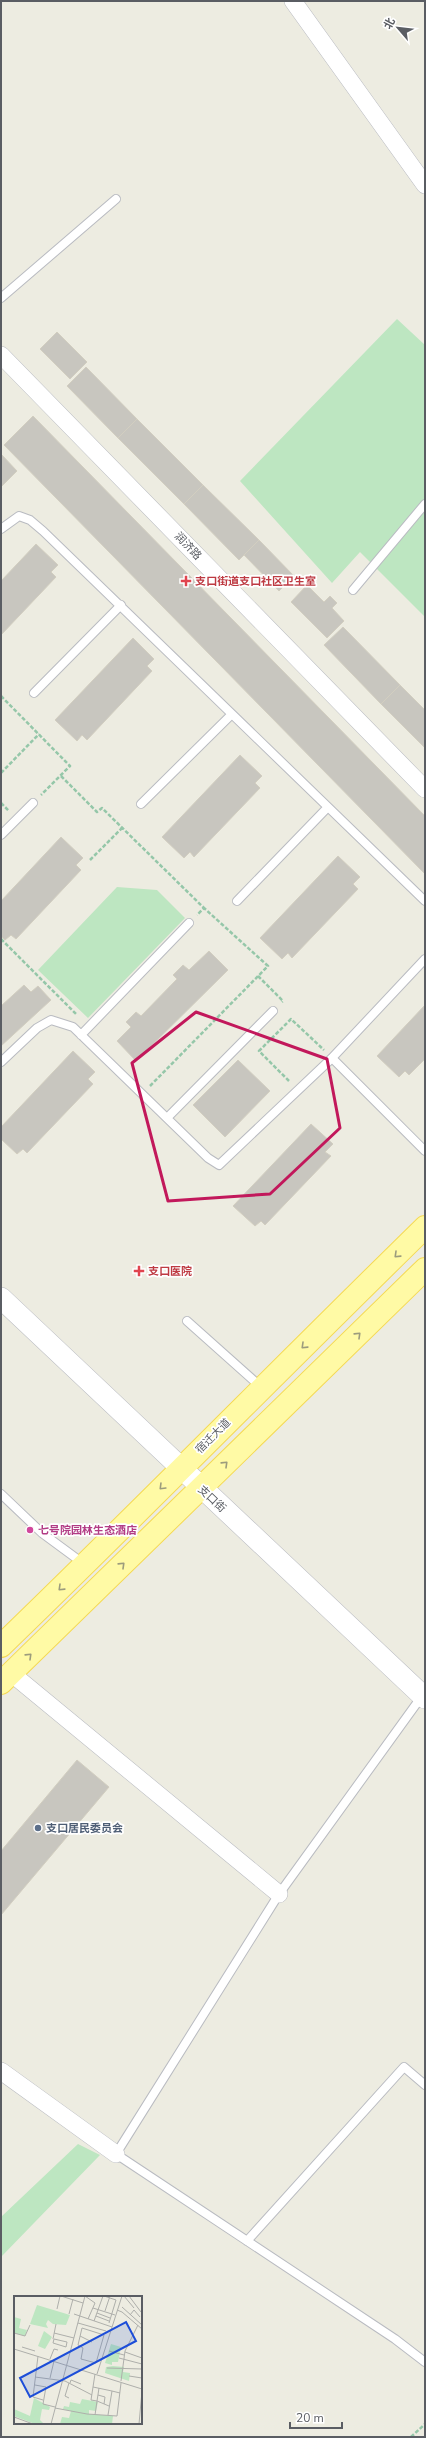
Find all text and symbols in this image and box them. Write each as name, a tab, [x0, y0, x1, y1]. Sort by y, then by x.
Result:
north arrow	[378, 8, 418, 48]
text: 北	[380, 15, 399, 32]
street label: 润济路	[171, 529, 205, 563]
place label: 支口街道支口社区卫生室	[195, 574, 316, 589]
marker: 支口街道支口社区卫生室	[180, 575, 192, 587]
one-way arrow	[394, 1250, 402, 1258]
place label: 支口医院	[148, 1264, 192, 1279]
marker: 支口医院	[133, 1265, 145, 1277]
one-way arrow	[353, 1332, 361, 1340]
one-way arrow	[301, 1341, 309, 1349]
street label: 宿迁大道	[192, 1415, 234, 1457]
one-way arrow	[220, 1462, 228, 1469]
one-way arrow	[160, 1482, 167, 1490]
street label: 支口街	[195, 1482, 229, 1516]
place label: 七号院园林生态酒店	[38, 1523, 137, 1538]
marker: 七号院园林生态酒店	[25, 1525, 35, 1535]
one-way arrow	[117, 1562, 125, 1570]
one-way arrow	[58, 1584, 66, 1591]
one-way arrow	[24, 1653, 32, 1661]
place label: 支口居民委员会	[46, 1821, 123, 1836]
marker: 支口居民委员会	[33, 1823, 43, 1833]
inset map	[14, 2296, 142, 2424]
scale bar	[290, 2404, 342, 2430]
text: 20 m	[296, 2410, 324, 2426]

